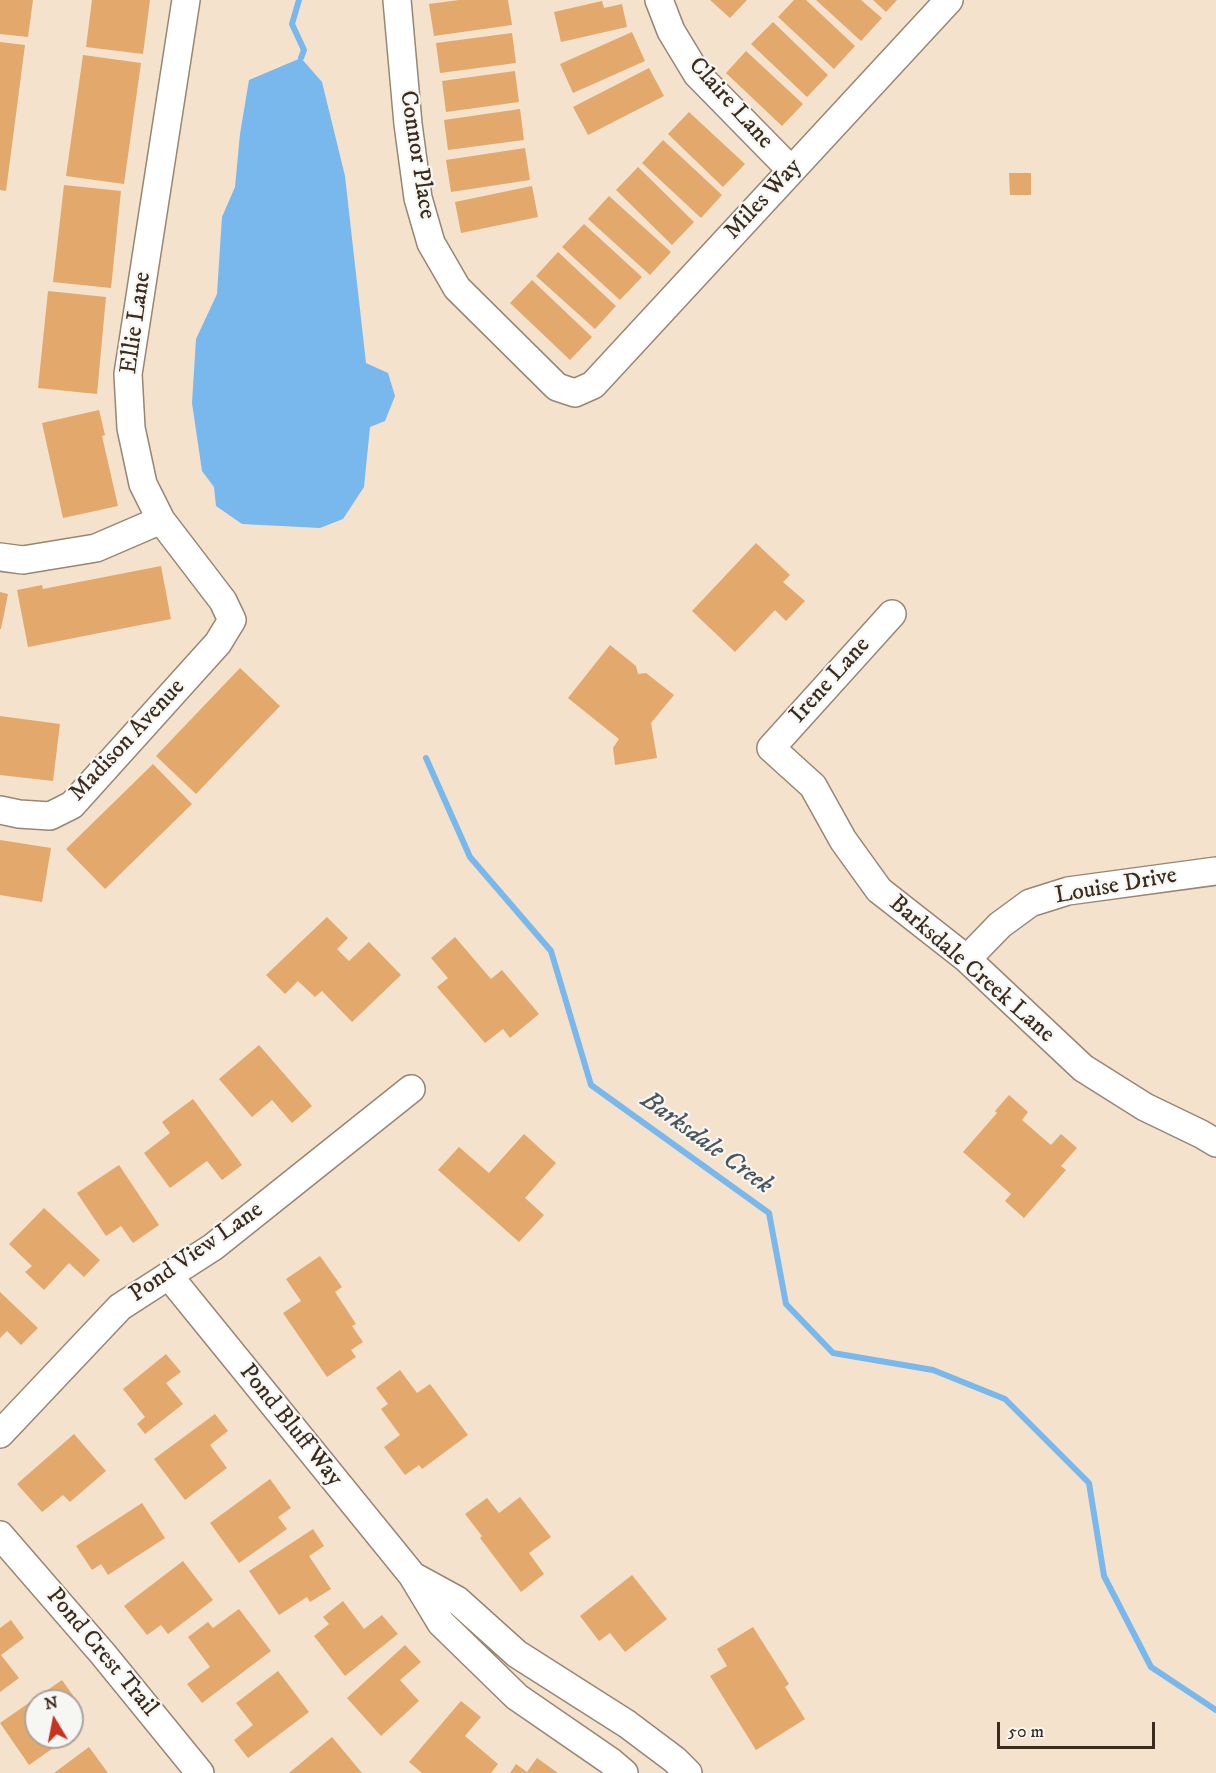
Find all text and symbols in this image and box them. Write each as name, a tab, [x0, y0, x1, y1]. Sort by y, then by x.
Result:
street label: Claire Lane	[681, 52, 779, 156]
street label: Connor Place	[392, 89, 440, 221]
street label: Miles Way	[719, 153, 809, 247]
street label: Ellie Lane	[116, 270, 158, 376]
street label: Irene Lane	[785, 632, 877, 730]
street label: Madison Avenue	[64, 674, 192, 808]
street label: Louise Drive	[1053, 862, 1179, 912]
street label: Barksdale Creek Lane	[882, 890, 1060, 1050]
water label: Barksdale Creek	[634, 1086, 778, 1202]
street label: Pond View Lane	[125, 1196, 269, 1310]
street label: Pond Bluff Way	[232, 1359, 348, 1493]
street label: Pond Crest Trail	[39, 1583, 163, 1723]
north arrow	[24, 1689, 84, 1749]
text: N	[43, 1692, 59, 1714]
scale bar	[1000, 1710, 1158, 1748]
text: 50 m	[1008, 1721, 1044, 1743]

